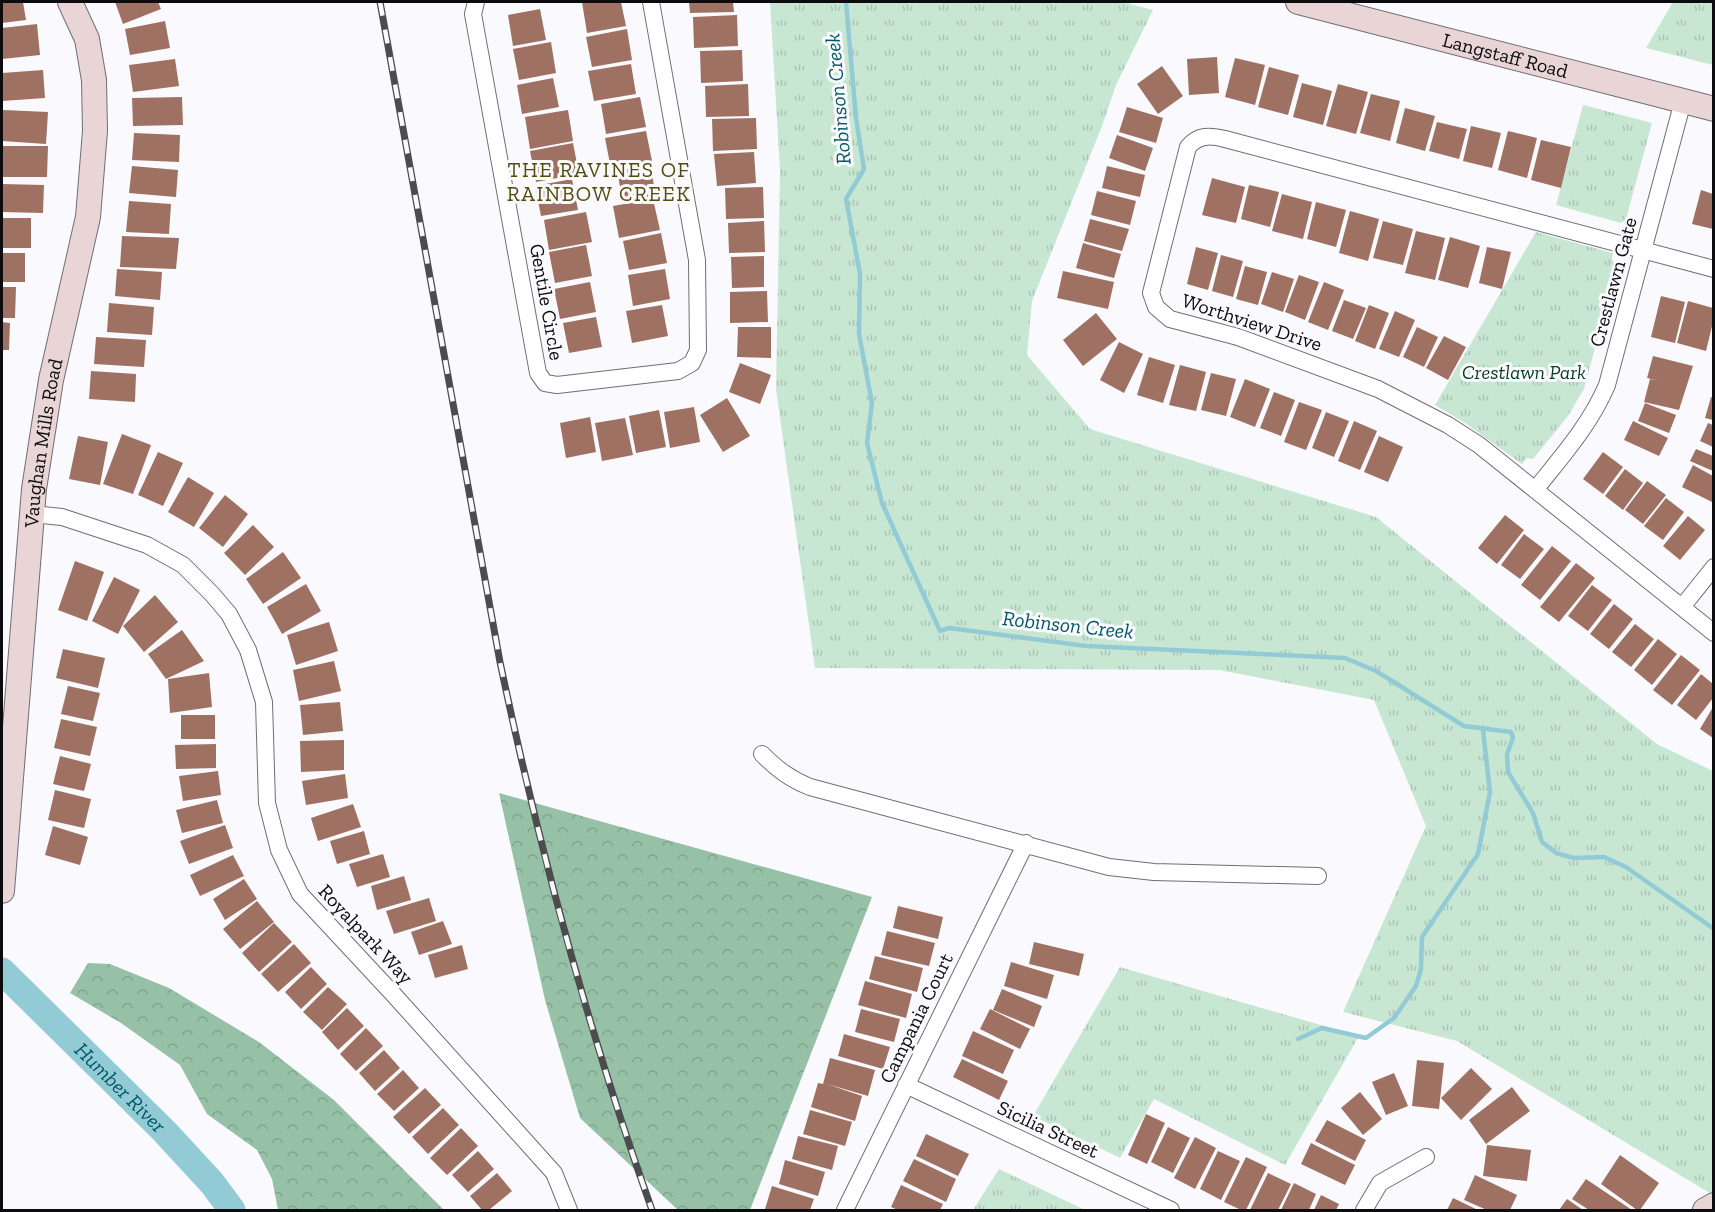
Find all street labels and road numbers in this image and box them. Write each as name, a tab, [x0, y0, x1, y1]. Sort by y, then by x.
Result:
street label: Langstaff Road	[1440, 28, 1571, 83]
street label: Crestlawn Gate	[1584, 215, 1642, 349]
street label: Gentile Circle	[525, 242, 569, 362]
street label: Worthview Drive	[1179, 288, 1325, 356]
street label: Vaughan Mills Road	[19, 356, 68, 529]
street label: Royalpark Way	[314, 879, 419, 989]
street label: Campania Court	[874, 948, 958, 1087]
street label: Sicilia Street	[994, 1095, 1103, 1163]

